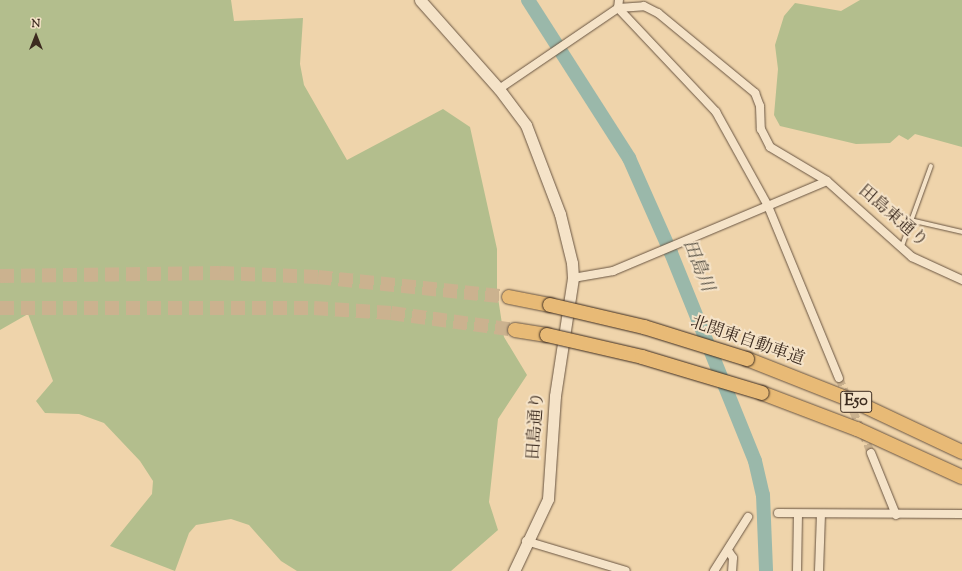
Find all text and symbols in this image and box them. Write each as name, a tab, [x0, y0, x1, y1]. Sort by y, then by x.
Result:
north arrow	[16, 16, 56, 56]
text: N	[32, 16, 40, 32]
street label: 田島東通り	[853, 181, 931, 253]
water label: 田島川	[677, 237, 717, 295]
street label: 北関東自動車道	[687, 313, 807, 371]
road number: E50	[840, 388, 872, 416]
street label: 田島通り	[524, 391, 550, 461]

